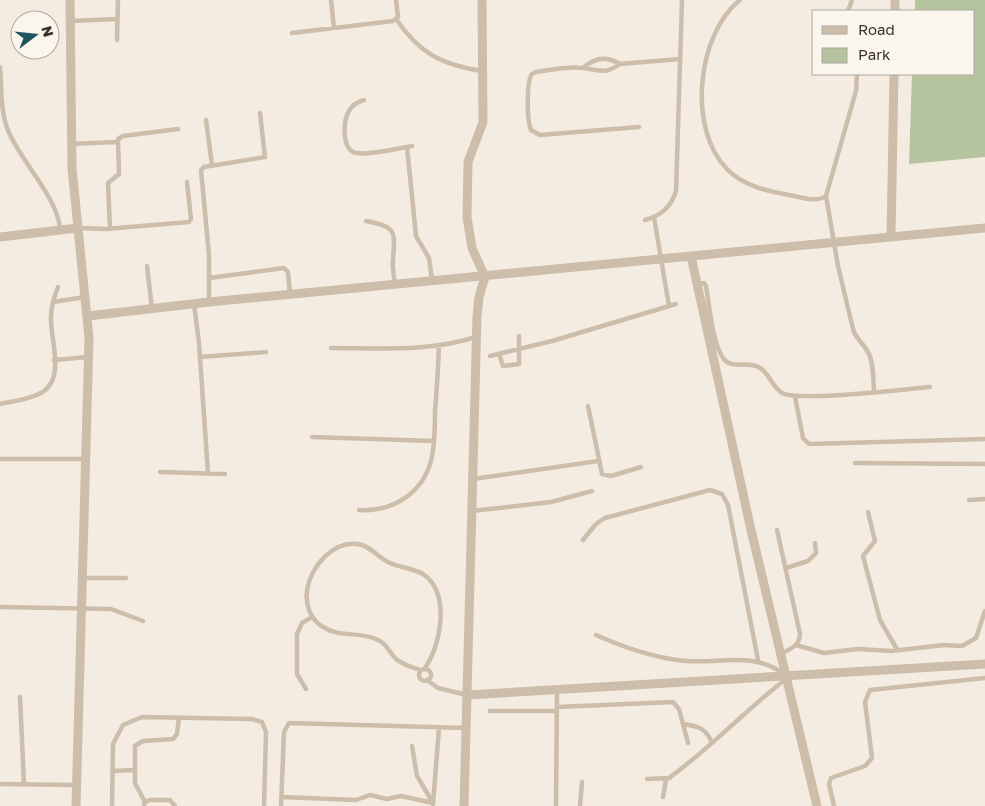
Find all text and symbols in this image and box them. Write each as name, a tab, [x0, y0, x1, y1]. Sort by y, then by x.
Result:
north arrow	[10, 10, 60, 60]
legend	[812, 10, 975, 75]
text: Road	[858, 20, 895, 38]
text: N	[38, 24, 58, 39]
text: Park	[858, 45, 891, 63]

